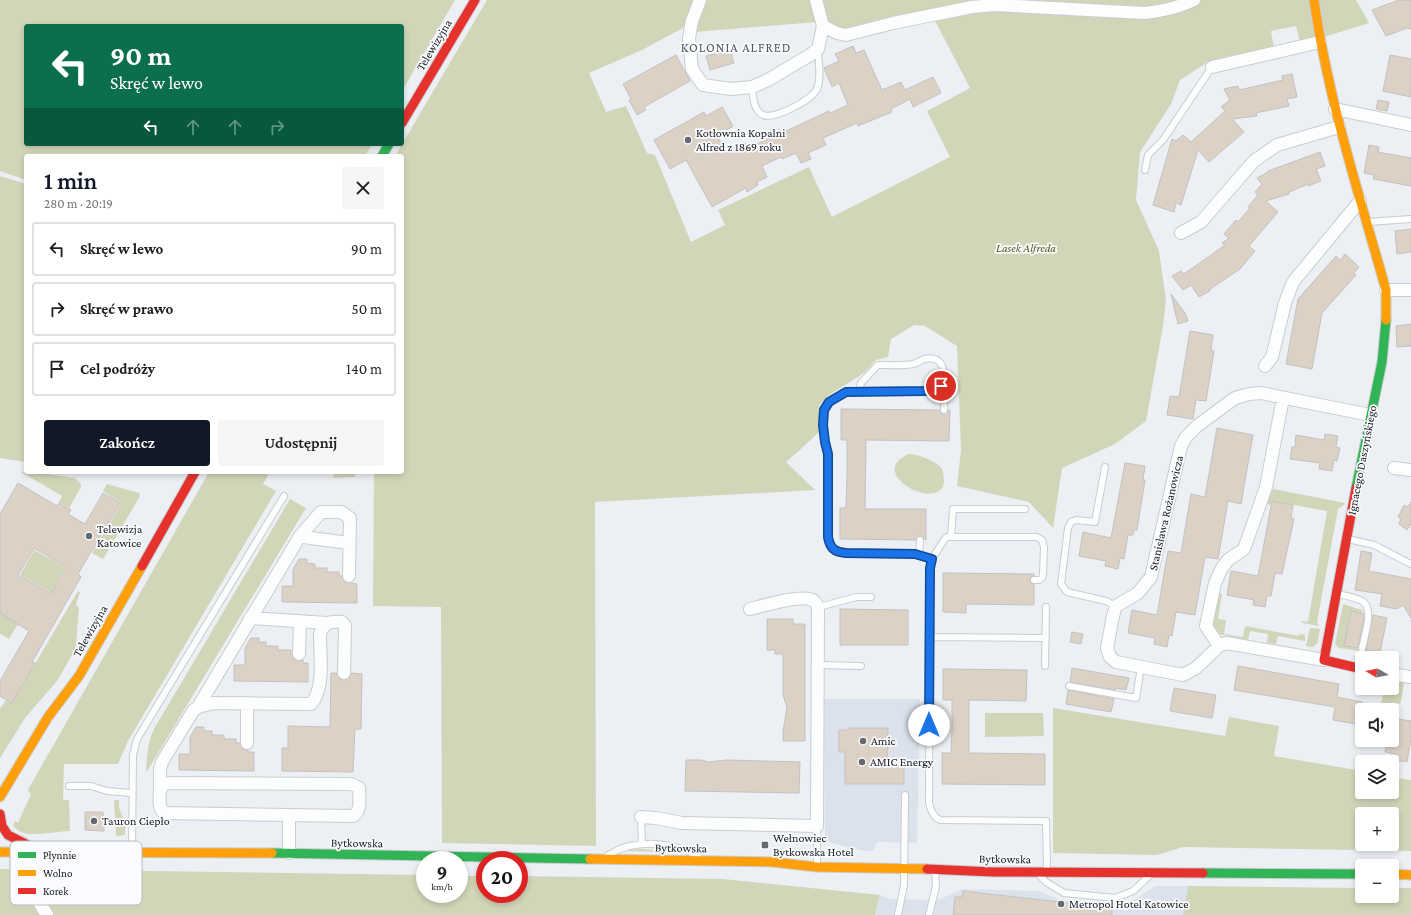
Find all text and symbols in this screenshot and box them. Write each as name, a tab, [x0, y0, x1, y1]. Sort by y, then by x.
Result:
street label: Telewizyjna	[413, 16, 455, 73]
icon: left	[44, 40, 96, 92]
text: 90 m	[110, 40, 171, 71]
district label: KOLONIA ALFRED	[681, 40, 791, 55]
text: Skręć w lewo	[110, 73, 203, 93]
icon: left	[140, 116, 162, 138]
icon: ahead	[182, 116, 204, 138]
icon: ahead	[224, 116, 246, 138]
icon: right	[266, 116, 288, 138]
place label: Kotłownia Kopalni Alfred z 1869 roku	[696, 126, 785, 154]
marker: Kotłownia Kopalni Alfred z 1869 roku	[683, 135, 693, 145]
text: 1 min	[44, 167, 97, 194]
button: close	[342, 167, 384, 209]
text: 280 m · 20:19	[44, 196, 113, 211]
icon: left	[46, 238, 68, 260]
text: Skręć w lewo	[80, 241, 163, 257]
text: 90 m	[351, 241, 382, 257]
park label: Lasek Alfreda	[996, 241, 1056, 255]
icon: right	[46, 298, 68, 320]
text: Skręć w prawo	[80, 301, 173, 317]
text: 50 m	[352, 301, 382, 317]
icon: arrive	[46, 358, 68, 380]
text: Cel podróży	[80, 361, 155, 377]
text: 140 m	[346, 361, 382, 377]
pin	[924, 369, 958, 403]
icon: arrive	[930, 375, 952, 397]
street label: Ignacego Daszyńskiego	[1344, 404, 1380, 516]
button: Zakończ	[44, 420, 210, 466]
button: Udostępnij	[218, 420, 384, 466]
street label: Stanisława Rożanowicza	[1146, 454, 1186, 572]
place label: Telewizja Katowice	[97, 522, 143, 550]
marker: Telewizja Katowice	[84, 531, 94, 541]
street label: Telewizyjna	[70, 602, 111, 659]
north arrow	[1355, 651, 1399, 695]
map controls	[1355, 651, 1399, 903]
button: sound	[1355, 703, 1399, 747]
position arrow	[908, 704, 950, 746]
place label: Amic	[871, 734, 896, 748]
marker: Amic	[858, 736, 868, 746]
place label: AMIC Energy	[870, 755, 934, 769]
button: layers	[1355, 755, 1399, 799]
marker: AMIC Energy	[857, 757, 867, 767]
button: +	[1355, 807, 1399, 851]
place label: Tauron Ciepło	[102, 814, 170, 828]
marker: Tauron Ciepło	[89, 816, 99, 826]
place label: Wełnowiec Bytkowska Hotel	[773, 831, 854, 859]
street label: Bytkowska	[331, 836, 384, 850]
marker: Wełnowiec Bytkowska Hotel	[760, 840, 770, 850]
legend	[10, 841, 142, 905]
street label: Bytkowska	[655, 841, 708, 855]
text: Płynnie	[43, 849, 76, 862]
speed limit sign: 20	[476, 851, 528, 903]
street label: Bytkowska	[979, 852, 1032, 866]
button: −	[1355, 859, 1399, 903]
text: 9	[437, 861, 447, 883]
text: Wolno	[43, 867, 73, 879]
text: km/h	[431, 881, 453, 892]
text: Korek	[43, 885, 69, 897]
place label: Metropol Hotel Katowice	[1069, 897, 1189, 911]
marker: Metropol Hotel Katowice	[1056, 899, 1066, 909]

